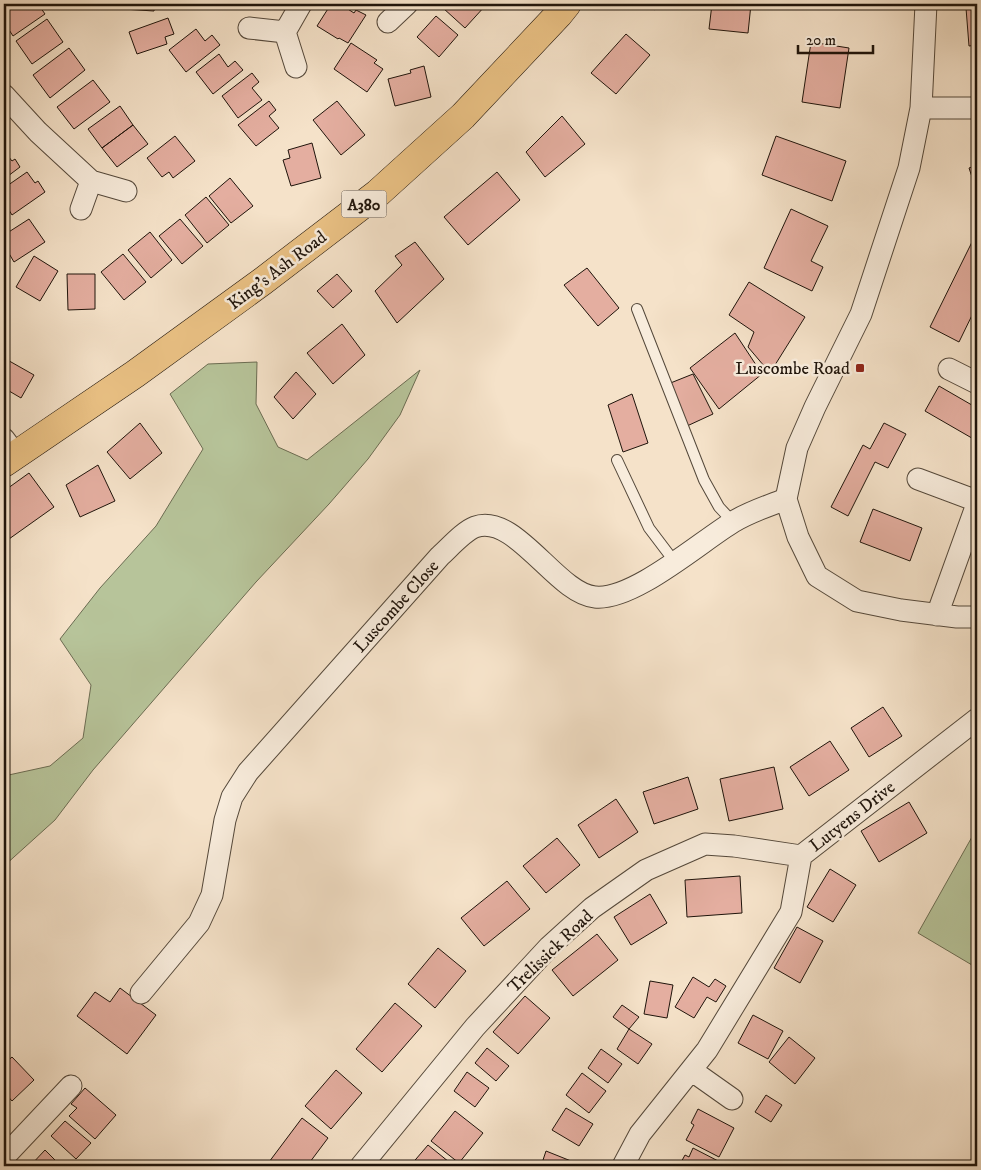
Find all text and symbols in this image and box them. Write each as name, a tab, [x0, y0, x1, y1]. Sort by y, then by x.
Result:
scale bar	[798, 22, 874, 54]
text: 20 m	[806, 31, 836, 50]
road number: A380	[342, 190, 386, 218]
street label: King's Ash Road	[224, 227, 331, 315]
place label: Luscombe Road	[735, 358, 850, 380]
marker: Luscombe Road	[854, 362, 866, 374]
street label: Luscombe Close	[349, 556, 444, 657]
street label: Lutyens Drive	[805, 776, 900, 857]
street label: Trelissick Road	[503, 905, 598, 998]

